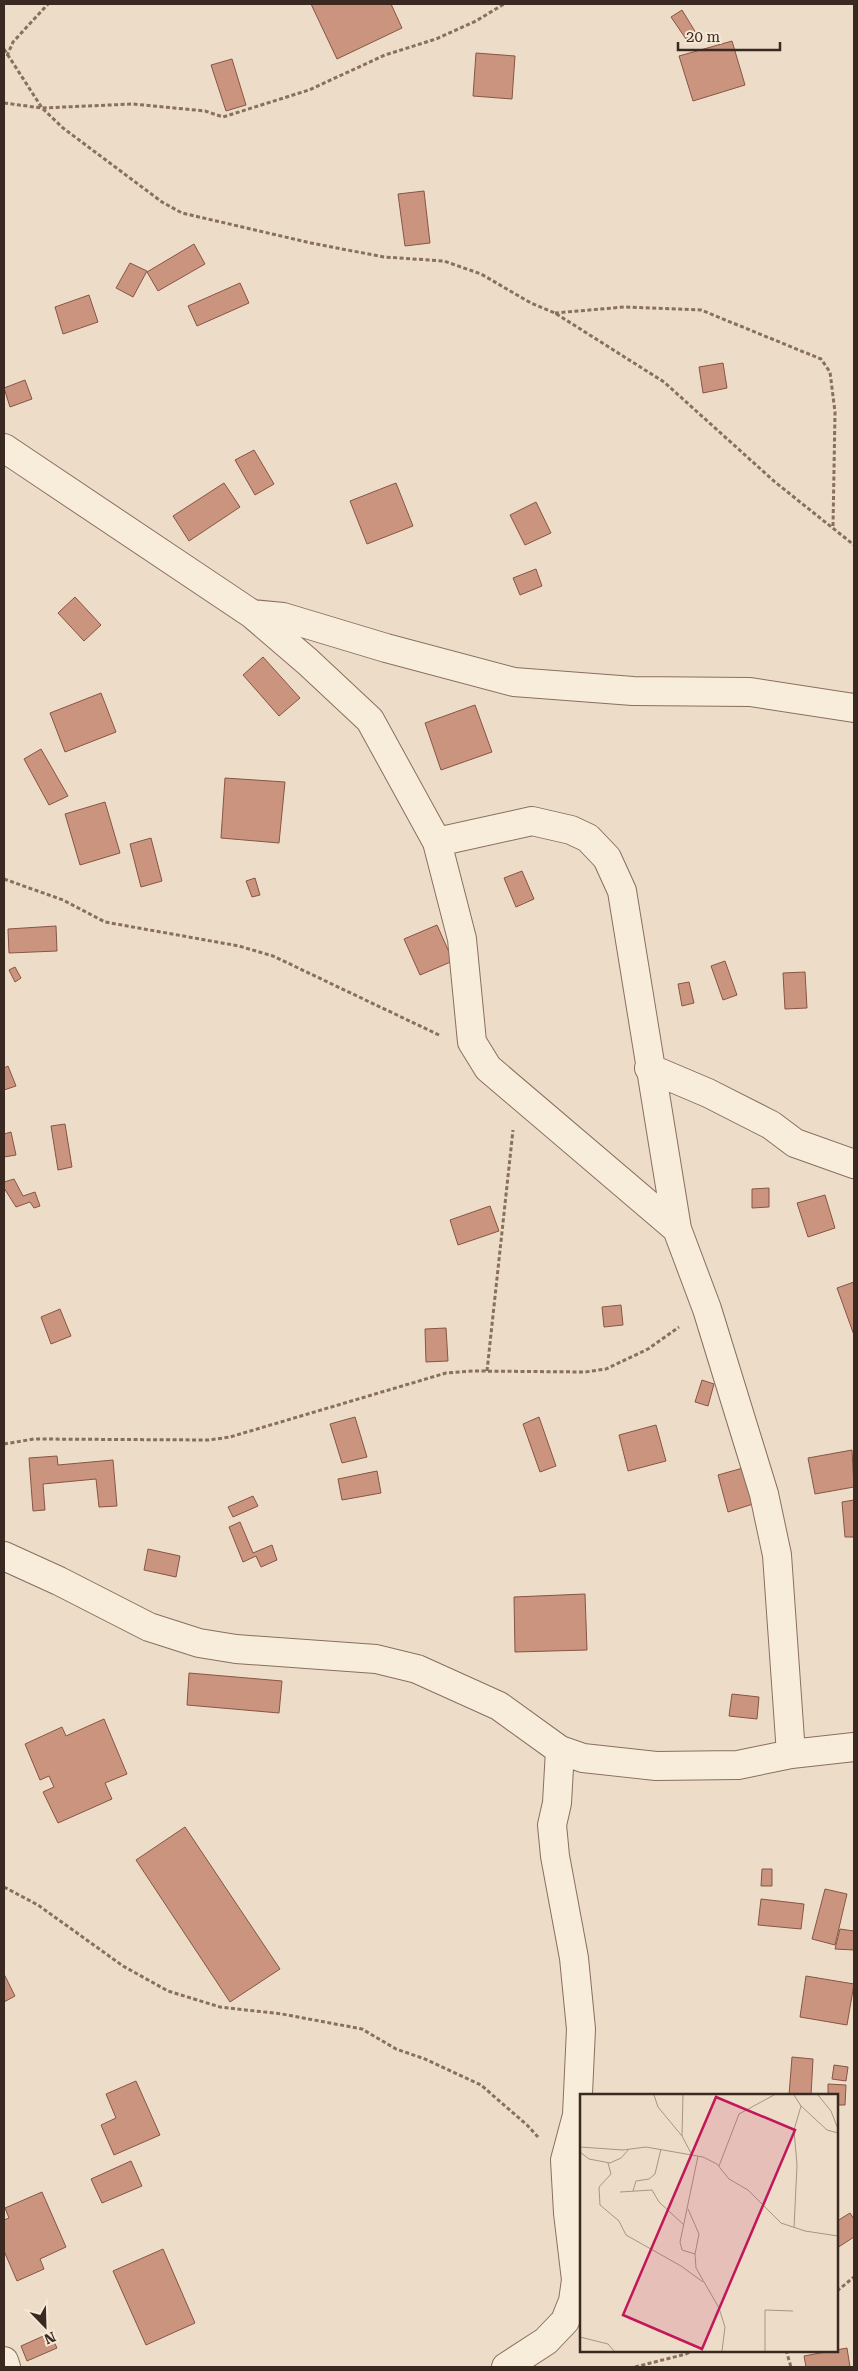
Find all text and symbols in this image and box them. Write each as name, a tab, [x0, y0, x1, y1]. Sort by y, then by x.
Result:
scale bar	[678, 20, 780, 52]
text: 20 m	[686, 28, 721, 46]
inset map	[580, 2094, 838, 2351]
north arrow	[20, 2301, 70, 2351]
text: N	[42, 2328, 58, 2348]

